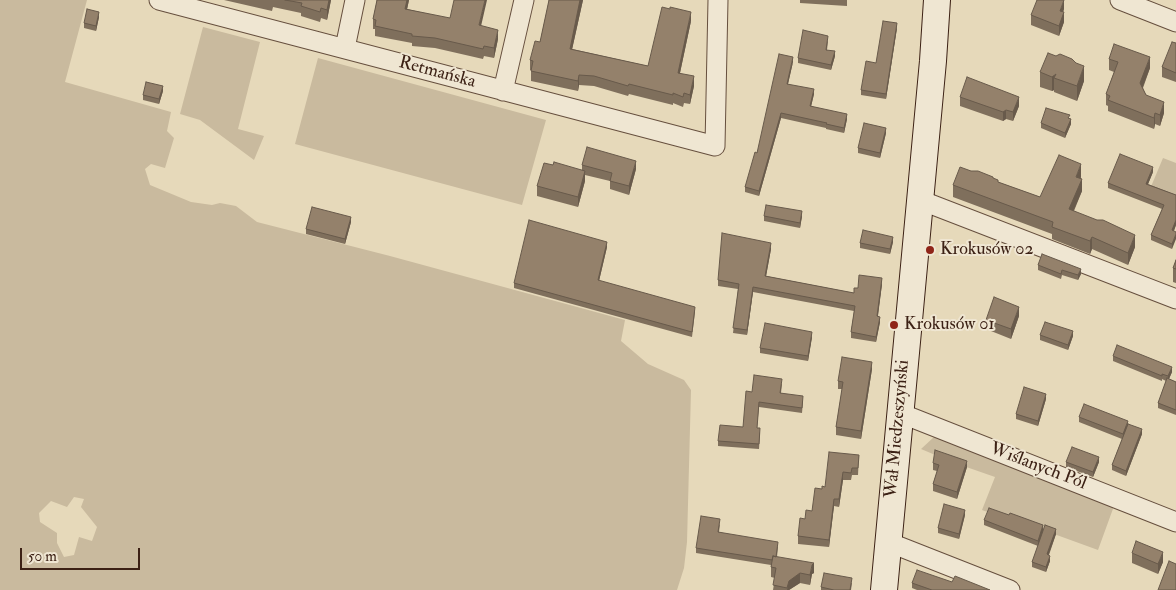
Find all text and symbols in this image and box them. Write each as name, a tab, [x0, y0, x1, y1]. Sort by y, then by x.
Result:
street label: Retmańska	[396, 52, 478, 94]
place label: Krokusów 02	[940, 239, 1034, 261]
marker: Krokusów 02	[924, 244, 936, 256]
place label: Krokusów 01	[904, 314, 995, 336]
marker: Krokusów 01	[888, 319, 900, 331]
street label: Wał Miedzeszyński	[881, 359, 915, 499]
street label: Wiślanych Pól	[987, 439, 1089, 495]
scale bar	[22, 538, 142, 570]
text: 50 m	[28, 547, 57, 566]

